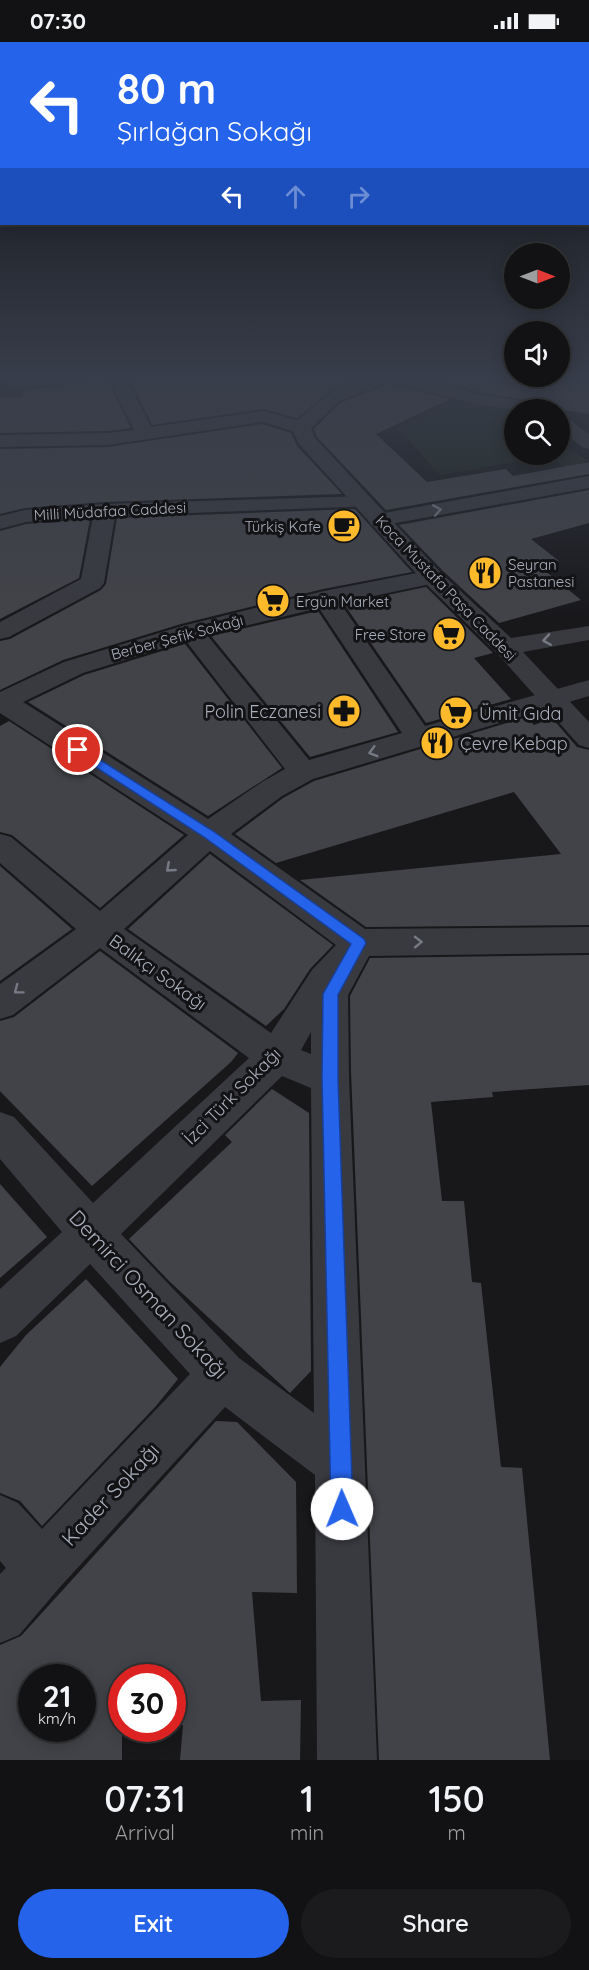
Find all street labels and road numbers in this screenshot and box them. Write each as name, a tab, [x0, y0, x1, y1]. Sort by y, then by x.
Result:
street label: Milli Müdafaa Caddesi	[33, 498, 187, 524]
street label: Koca Mustafa Paşa Caddesi	[372, 511, 520, 665]
street label: Berber Şefik Sokağı	[109, 610, 245, 664]
street label: Balıkçı Sokağı	[105, 929, 211, 1015]
street label: İzci Türk Sokağı	[179, 1043, 285, 1149]
street label: Demirci Osman Sokağı	[64, 1204, 234, 1384]
street label: Kader Sokağı	[56, 1437, 164, 1551]

